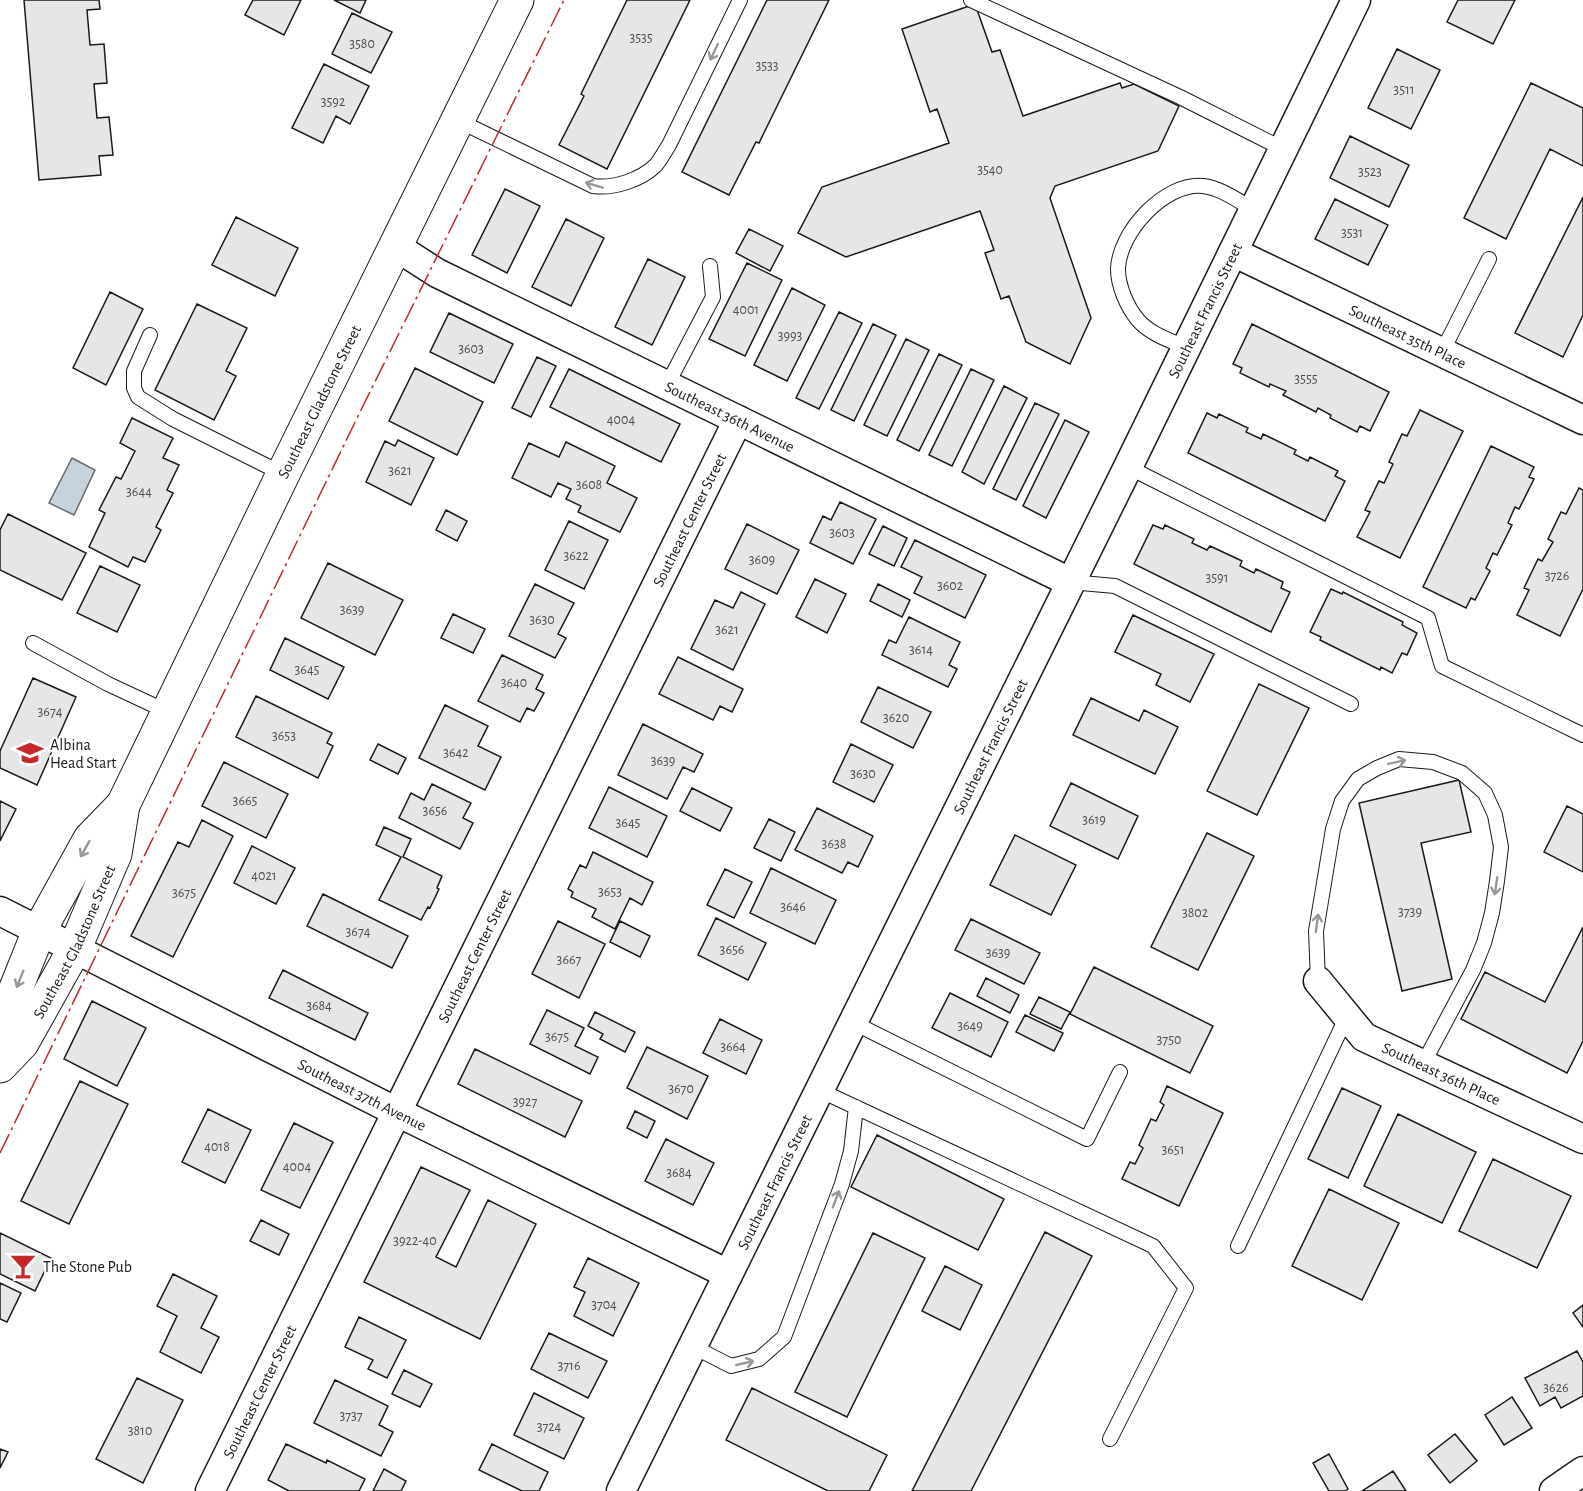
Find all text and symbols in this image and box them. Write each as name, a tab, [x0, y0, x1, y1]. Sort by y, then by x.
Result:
house number: 3535	[629, 31, 653, 45]
house number: 3580	[349, 37, 375, 51]
one-way arrow	[708, 43, 720, 61]
house number: 3533	[755, 59, 779, 73]
house number: 3511	[1393, 83, 1415, 97]
house number: 3592	[321, 95, 345, 109]
house number: 3540	[977, 163, 1003, 177]
house number: 3523	[1358, 165, 1382, 179]
one-way arrow	[585, 179, 604, 190]
house number: 3531	[1341, 226, 1363, 240]
street label: Southeast Francis Street	[1166, 241, 1245, 381]
street label: Southeast 35th Place	[1346, 302, 1469, 372]
house number: 4001	[733, 303, 759, 317]
street label: Southeast Gladstone Street	[275, 323, 364, 481]
house number: 3993	[778, 329, 803, 343]
house number: 3603	[458, 342, 484, 356]
house number: 3555	[1294, 372, 1318, 386]
street label: Southeast 36th Avenue	[662, 379, 797, 455]
house number: 4004	[607, 413, 635, 427]
street label: Southeast Center Street	[650, 451, 729, 589]
house number: 3621	[388, 464, 412, 478]
house number: 3608	[576, 478, 602, 492]
house number: 3644	[126, 485, 152, 499]
house number: 3603	[829, 526, 855, 540]
house number: 3622	[563, 549, 589, 563]
house number: 3609	[749, 553, 775, 567]
house number: 3726	[1545, 569, 1569, 583]
house number: 3591	[1205, 571, 1229, 585]
house number: 3602	[937, 579, 963, 593]
house number: 3639	[340, 603, 364, 617]
house number: 3630	[529, 613, 555, 627]
house number: 3621	[715, 623, 739, 637]
house number: 3614	[909, 643, 933, 657]
house number: 3645	[295, 663, 320, 677]
house number: 3640	[501, 676, 527, 690]
street label: Southeast Francis Street	[951, 677, 1031, 817]
house number: 3674	[38, 705, 63, 719]
house number: 3620	[883, 711, 909, 725]
house number: 3653	[272, 729, 296, 743]
place label: Albina Head Start	[50, 737, 116, 771]
school or university icon: Albina Head Start	[15, 738, 45, 768]
house number: 3642	[443, 746, 469, 760]
house number: 3639	[651, 754, 675, 768]
one-way arrow	[1387, 756, 1406, 767]
house number: 3630	[850, 767, 876, 781]
house number: 3665	[233, 794, 258, 808]
house number: 3656	[423, 804, 447, 818]
house number: 3619	[1082, 813, 1106, 827]
house number: 3645	[616, 816, 641, 830]
house number: 3638	[822, 837, 846, 851]
one-way arrow	[79, 839, 90, 857]
street label: Southeast Gladstone Street	[30, 863, 118, 1021]
house number: 4021	[251, 869, 277, 883]
one-way arrow	[1490, 876, 1501, 896]
house number: 3653	[598, 885, 622, 899]
house number: 3675	[172, 886, 196, 900]
street label: Southeast Center Street	[435, 887, 514, 1025]
house number: 3646	[780, 900, 806, 914]
house number: 3739	[1398, 905, 1422, 919]
house number: 3802	[1182, 906, 1208, 920]
one-way arrow	[1312, 913, 1323, 933]
house number: 3674	[346, 925, 371, 939]
house number: 3656	[720, 943, 744, 957]
house number: 3639	[986, 946, 1010, 960]
house number: 3667	[557, 953, 582, 967]
one-way arrow	[14, 970, 25, 988]
house number: 3684	[306, 999, 332, 1013]
house number: 3649	[957, 1019, 983, 1033]
house number: 3675	[545, 1030, 569, 1044]
house number: 3750	[1157, 1033, 1181, 1047]
house number: 3664	[720, 1040, 746, 1054]
street label: Southeast 36th Place	[1379, 1040, 1503, 1108]
street label: Southeast 37th Avenue	[295, 1056, 428, 1134]
house number: 3670	[668, 1082, 694, 1096]
house number: 3927	[513, 1095, 537, 1109]
street label: Southeast Francis Street	[735, 1112, 815, 1252]
house number: 4018	[204, 1140, 230, 1154]
house number: 3651	[1161, 1143, 1185, 1157]
house number: 4004	[283, 1160, 311, 1174]
house number: 3684	[666, 1166, 692, 1180]
one-way arrow	[831, 1191, 842, 1209]
house number: 3922-40	[393, 1234, 437, 1248]
bar icon: The Stone Pub	[8, 1251, 38, 1281]
place label: The Stone Pub	[43, 1259, 132, 1275]
house number: 3704	[591, 1298, 617, 1312]
street label: Southeast Center Street	[220, 1323, 300, 1461]
one-way arrow	[735, 1357, 754, 1368]
house number: 3716	[557, 1359, 581, 1373]
house number: 3626	[1543, 1381, 1569, 1395]
house number: 3737	[339, 1409, 363, 1423]
house number: 3724	[537, 1420, 562, 1434]
house number: 3810	[128, 1424, 152, 1438]

